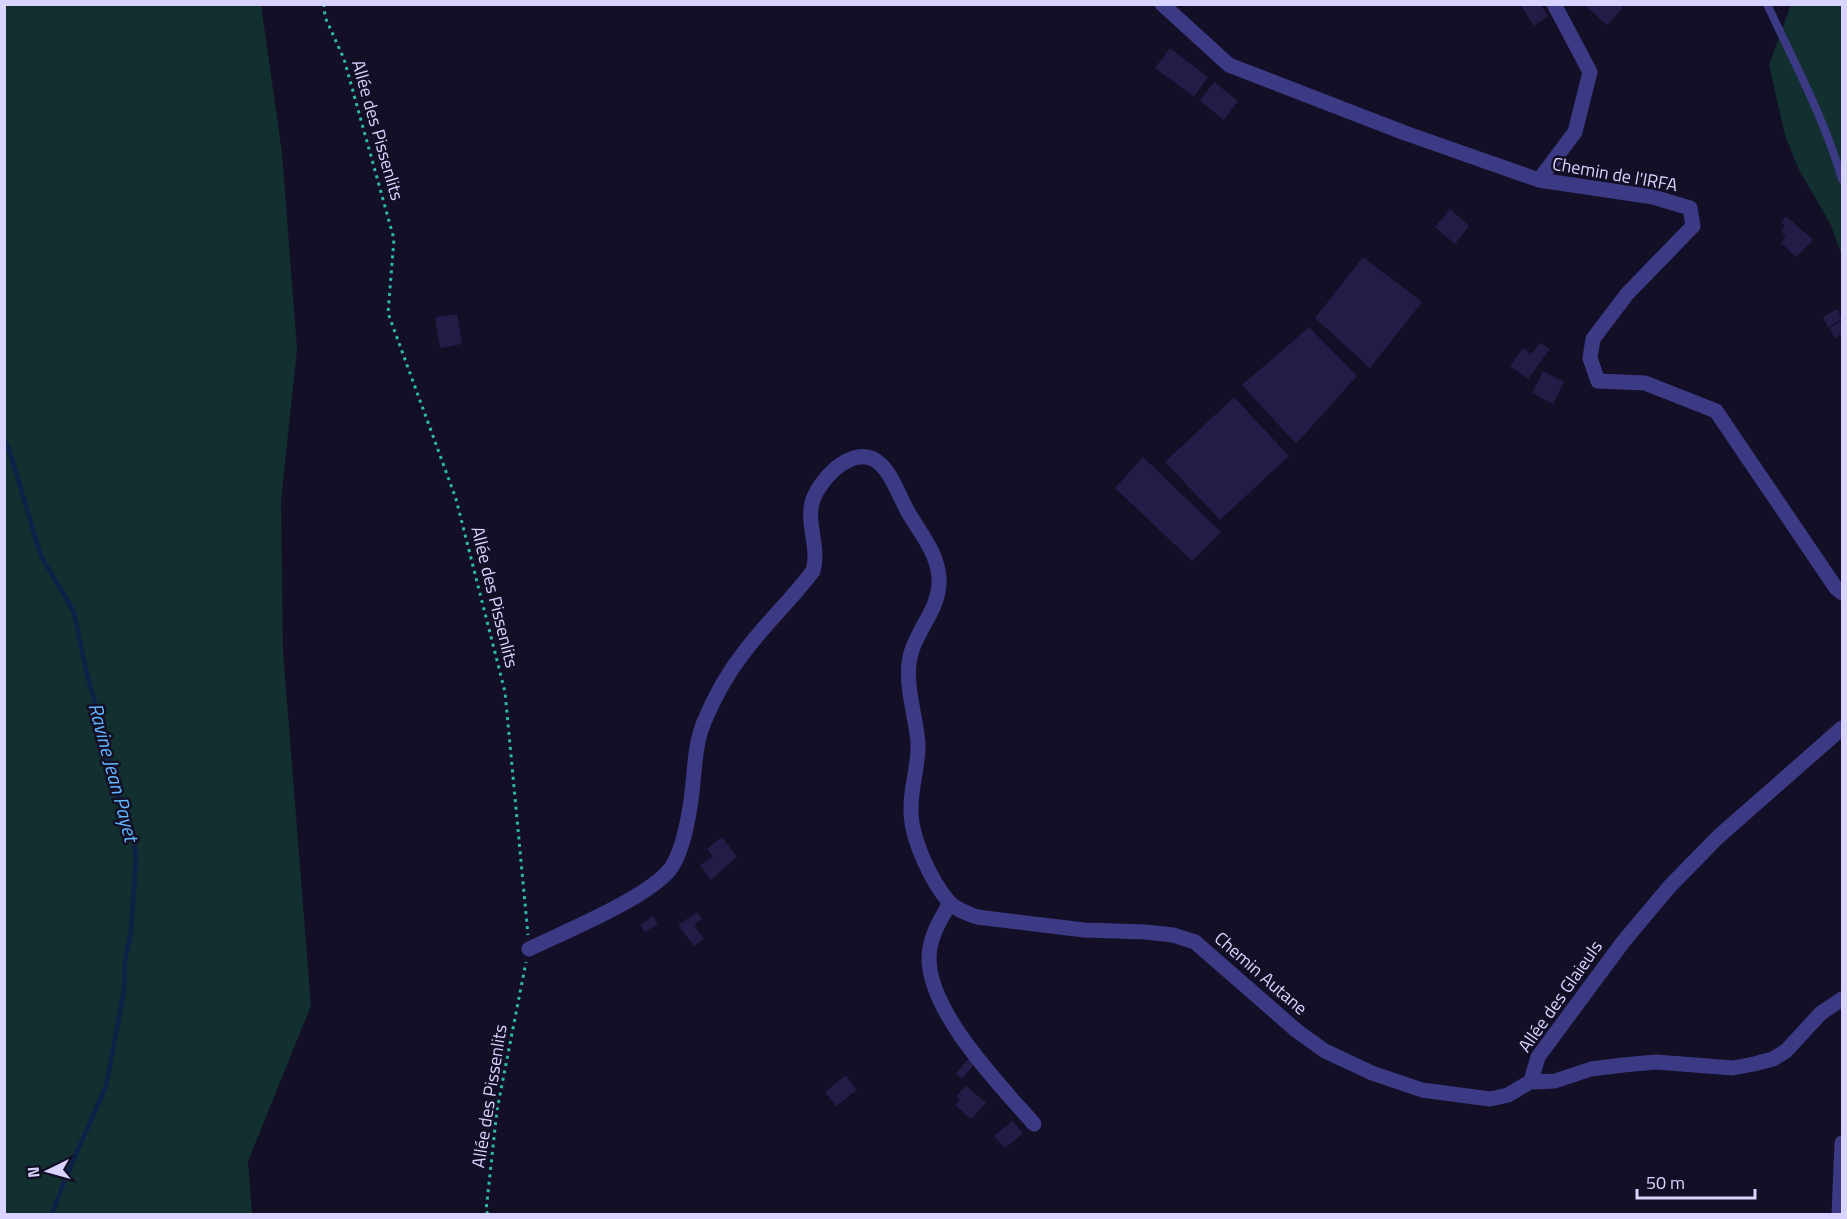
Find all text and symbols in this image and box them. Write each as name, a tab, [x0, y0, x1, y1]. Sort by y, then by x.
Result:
street label: Allée des Pissenlits	[345, 57, 411, 203]
street label: Chemin de l'IRFA	[1550, 150, 1680, 198]
street label: Allée des Pissenlits	[464, 523, 526, 671]
water label: Ravine Jean Payet	[81, 699, 148, 847]
street label: Chemin Autane	[1209, 925, 1313, 1021]
street label: Allée des Glaieuls	[1511, 934, 1609, 1058]
street label: Allée des Pissenlits	[464, 1022, 514, 1170]
north arrow	[18, 1141, 78, 1201]
scale bar	[1637, 1162, 1756, 1200]
text: N	[21, 1166, 45, 1179]
text: 50 m	[1646, 1169, 1685, 1196]

